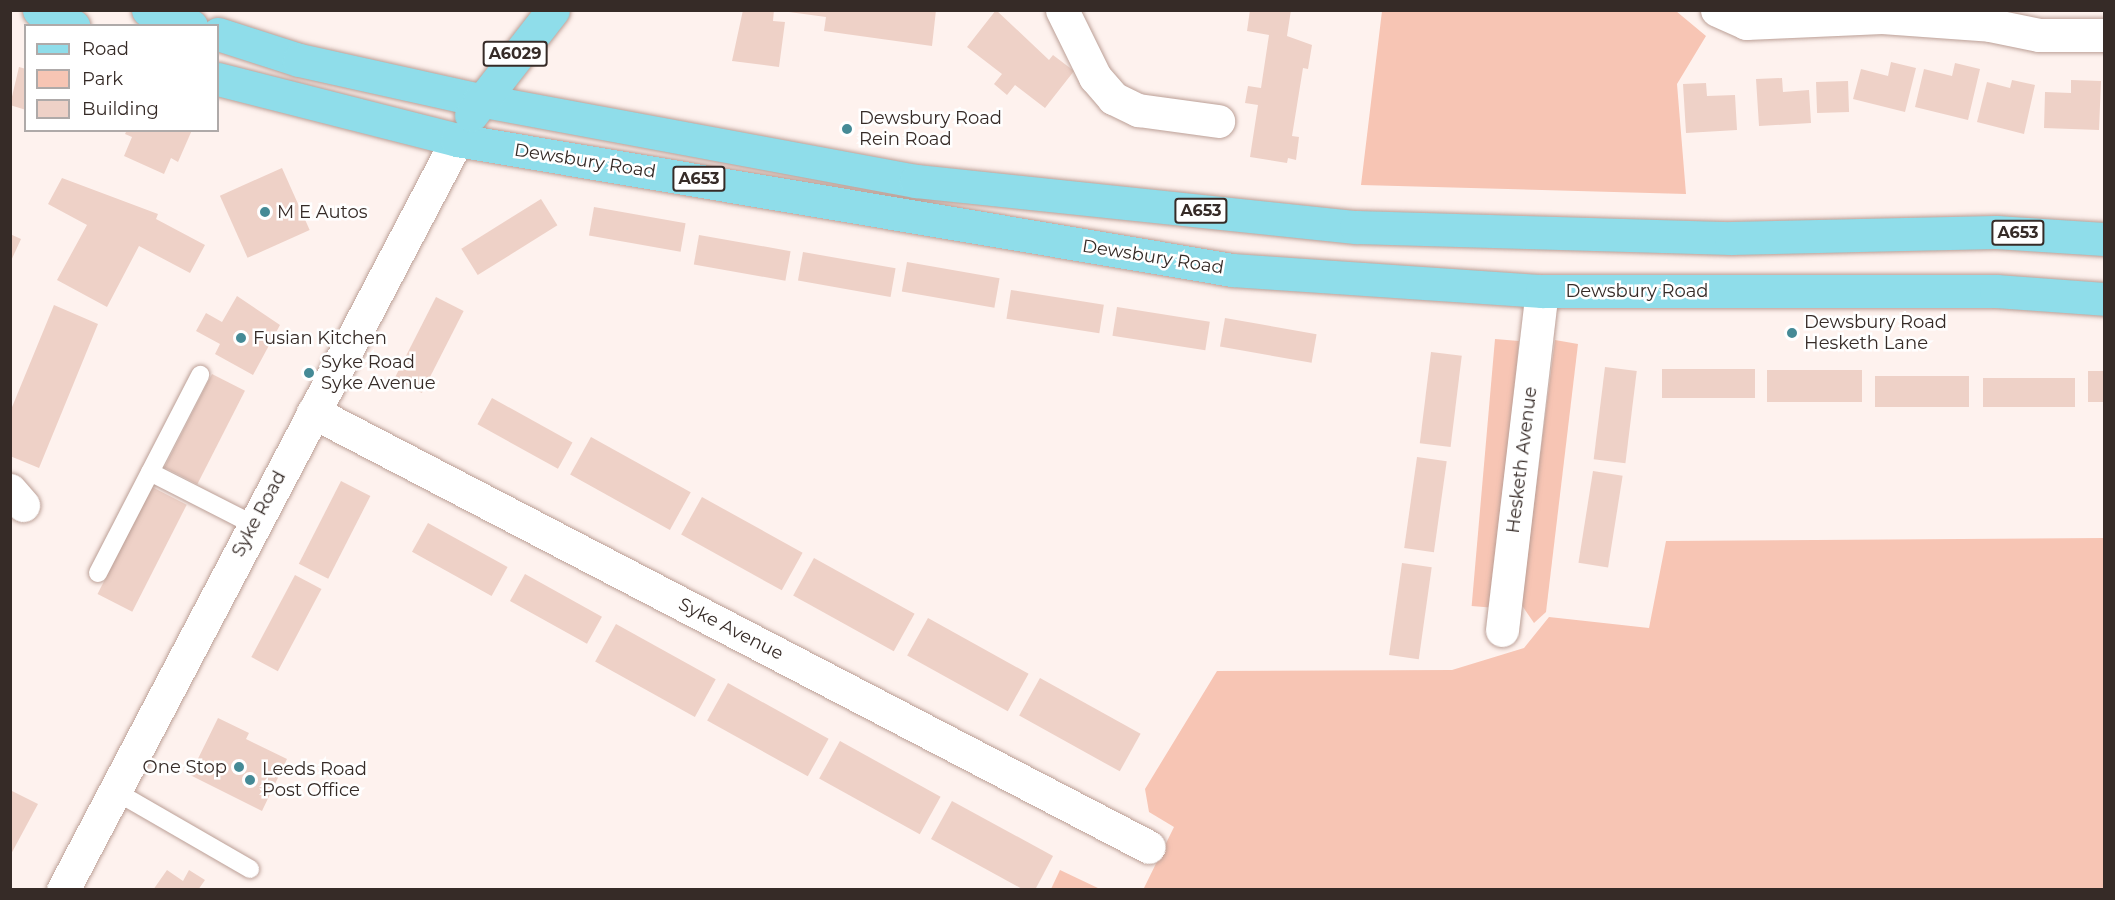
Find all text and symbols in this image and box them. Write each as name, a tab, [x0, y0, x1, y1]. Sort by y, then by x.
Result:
legend	[24, 24, 219, 132]
text: Road	[82, 38, 129, 60]
road number: A6029	[482, 41, 548, 67]
text: Park	[82, 68, 123, 90]
text: Building	[82, 98, 159, 120]
place label: Dewsbury Road Rein Road	[859, 108, 1002, 150]
marker: Dewsbury Road Rein Road	[840, 122, 854, 136]
street label: Dewsbury Road	[513, 139, 657, 183]
road number: A653	[672, 166, 726, 192]
road number: A653	[1174, 198, 1228, 224]
place label: M E Autos	[277, 201, 368, 223]
marker: M E Autos	[258, 205, 272, 219]
road number: A653	[1991, 220, 2045, 246]
street label: Dewsbury Road	[1081, 235, 1225, 279]
street label: Dewsbury Road	[1566, 280, 1708, 302]
place label: Dewsbury Road Hesketh Lane	[1804, 312, 1947, 354]
marker: Dewsbury Road Hesketh Lane	[1785, 326, 1799, 340]
place label: Fusian Kitchen	[253, 327, 387, 349]
marker: Fusian Kitchen	[234, 331, 248, 345]
place label: Syke Road Syke Avenue	[321, 352, 436, 394]
marker: Syke Road Syke Avenue	[302, 366, 316, 380]
street label: Hesketh Avenue	[1502, 385, 1542, 535]
street label: Syke Road	[227, 467, 291, 561]
street label: Syke Avenue	[675, 593, 787, 665]
place label: One Stop	[143, 756, 227, 778]
place label: Leeds Road Post Office	[262, 759, 367, 802]
marker: One Stop	[232, 760, 246, 774]
marker: Leeds Road Post Office	[243, 773, 257, 787]

